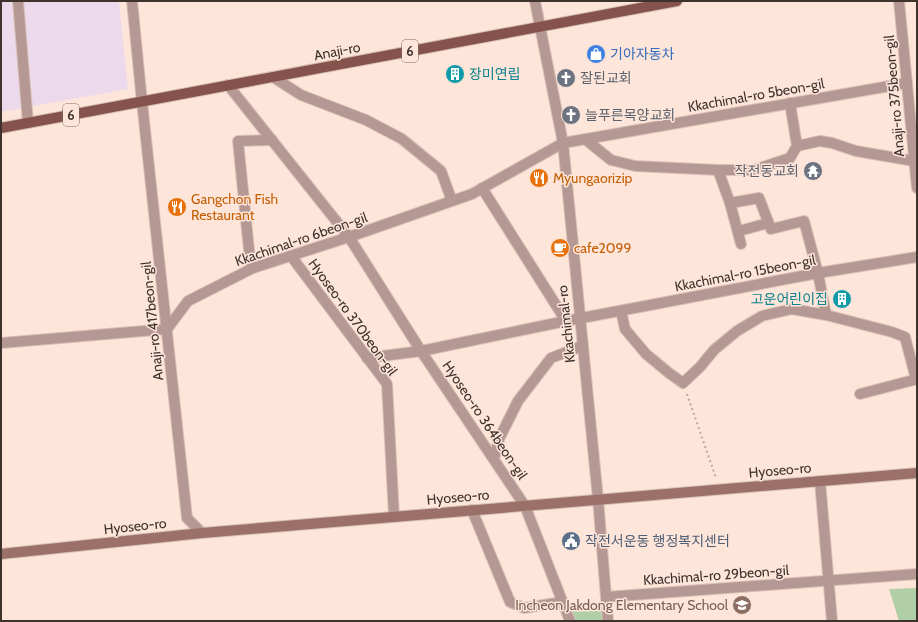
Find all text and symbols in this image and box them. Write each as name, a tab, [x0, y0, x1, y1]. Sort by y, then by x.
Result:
street label: Anaji-ro 375beon-gil	[880, 34, 908, 158]
street label: Anaji-ro	[312, 38, 362, 64]
road number: 6	[402, 40, 418, 62]
shop icon: 기아자동차	[585, 43, 607, 65]
place label: 기아자동차	[610, 45, 675, 63]
building icon: 장미연립	[444, 63, 466, 85]
place label: 장미연립	[469, 65, 521, 83]
church icon: 잘된교회	[555, 67, 577, 89]
place label: 잘된교회	[580, 69, 632, 87]
street label: Kkachimal-ro 5beon-gil	[686, 74, 826, 116]
road number: 6	[63, 104, 79, 126]
church icon: 늘푸른목양교회	[560, 104, 582, 126]
place label: 늘푸른목양교회	[585, 106, 675, 124]
temple icon: 작전동교회	[802, 160, 824, 182]
place label: 작전동교회	[735, 162, 799, 180]
restaurant icon: Myungaorizip	[528, 167, 550, 189]
place label: Myungaorizip	[553, 169, 633, 187]
place label: Gangchon Fish Restaurant	[191, 190, 278, 224]
restaurant icon: Gangchon Fish Restaurant	[166, 196, 188, 218]
street label: Kkachimal-ro 6beon-gil	[232, 208, 370, 270]
cafe icon: cafe2099	[549, 237, 571, 259]
place label: cafe2099	[574, 239, 632, 257]
street label: Kkachimal-ro 15beon-gil	[673, 250, 818, 295]
street label: Hyoseo-ro 370beon-gil	[304, 255, 402, 380]
street label: Anaji-ro 417beon-gil	[137, 260, 167, 381]
street label: Kkachimal-ro	[553, 284, 579, 364]
building icon: 고운어린이집	[831, 288, 853, 310]
place label: 고운어린이집	[751, 290, 828, 308]
street label: Hyoseo-ro 364beon-gil	[439, 357, 532, 483]
street label: Hyoseo-ro	[748, 458, 812, 482]
street label: Hyoseo-ro	[426, 485, 490, 509]
street label: Hyoseo-ro	[103, 514, 168, 538]
public building icon: 작전서운동 행정복지센터	[560, 530, 582, 552]
place label: 작전서운동 행정복지센터	[585, 532, 730, 550]
street label: Kkachimal-ro 29beon-gil	[642, 561, 790, 589]
school or university icon: Incheon Jakdong Elementary School	[731, 594, 753, 616]
place label: Incheon Jakdong Elementary School	[515, 596, 729, 614]

